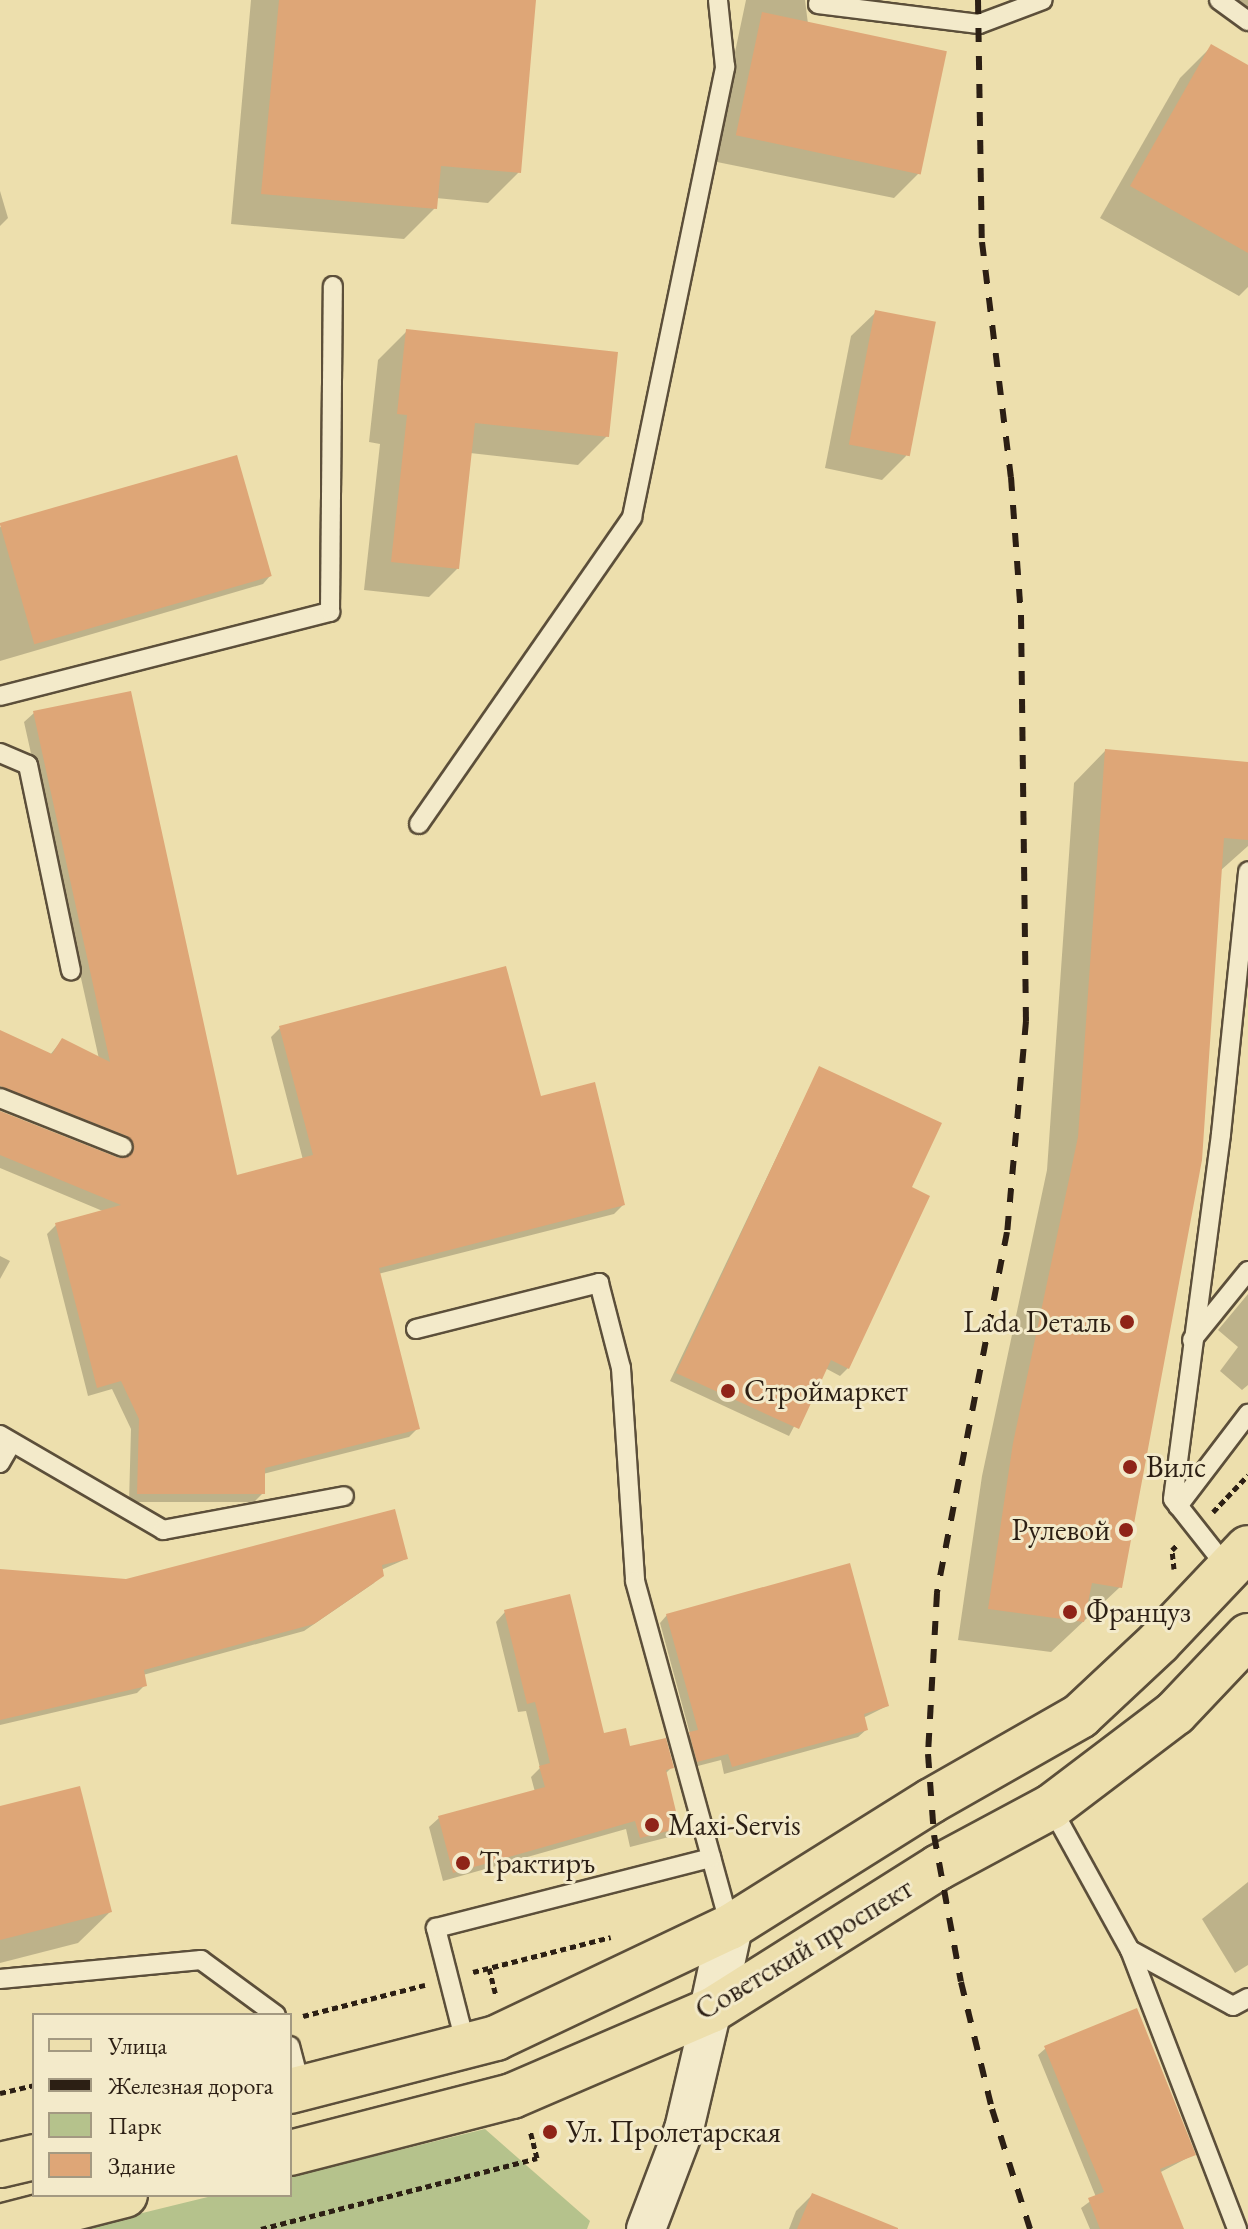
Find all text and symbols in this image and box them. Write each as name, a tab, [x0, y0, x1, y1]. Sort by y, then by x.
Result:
place label: Lada Dеталь	[963, 1304, 1111, 1340]
marker: Lada Dеталь	[1118, 1313, 1136, 1331]
place label: Строймаркет	[744, 1373, 908, 1409]
marker: Строймаркет	[719, 1382, 737, 1400]
place label: Вилс	[1146, 1449, 1206, 1485]
marker: Вилс	[1121, 1458, 1139, 1476]
place label: Рулевой	[1012, 1512, 1110, 1548]
marker: Рулевой	[1117, 1521, 1135, 1539]
place label: Француз	[1086, 1594, 1191, 1630]
marker: Француз	[1061, 1603, 1079, 1621]
place label: Maxi-Servis	[668, 1807, 801, 1843]
marker: Maxi-Servis	[643, 1816, 661, 1834]
place label: Трактиръ	[479, 1845, 595, 1881]
marker: Трактиръ	[454, 1854, 472, 1872]
street label: Советский проспект	[689, 1870, 919, 2028]
legend	[32, 2013, 292, 2197]
text: Улица	[108, 2030, 167, 2061]
text: Железная дорога	[108, 2070, 273, 2101]
text: Парк	[108, 2110, 161, 2141]
place label: Ул. Пролетарская	[566, 2114, 781, 2150]
marker: Ул. Пролетарская	[541, 2123, 559, 2141]
text: Здание	[108, 2150, 175, 2181]

